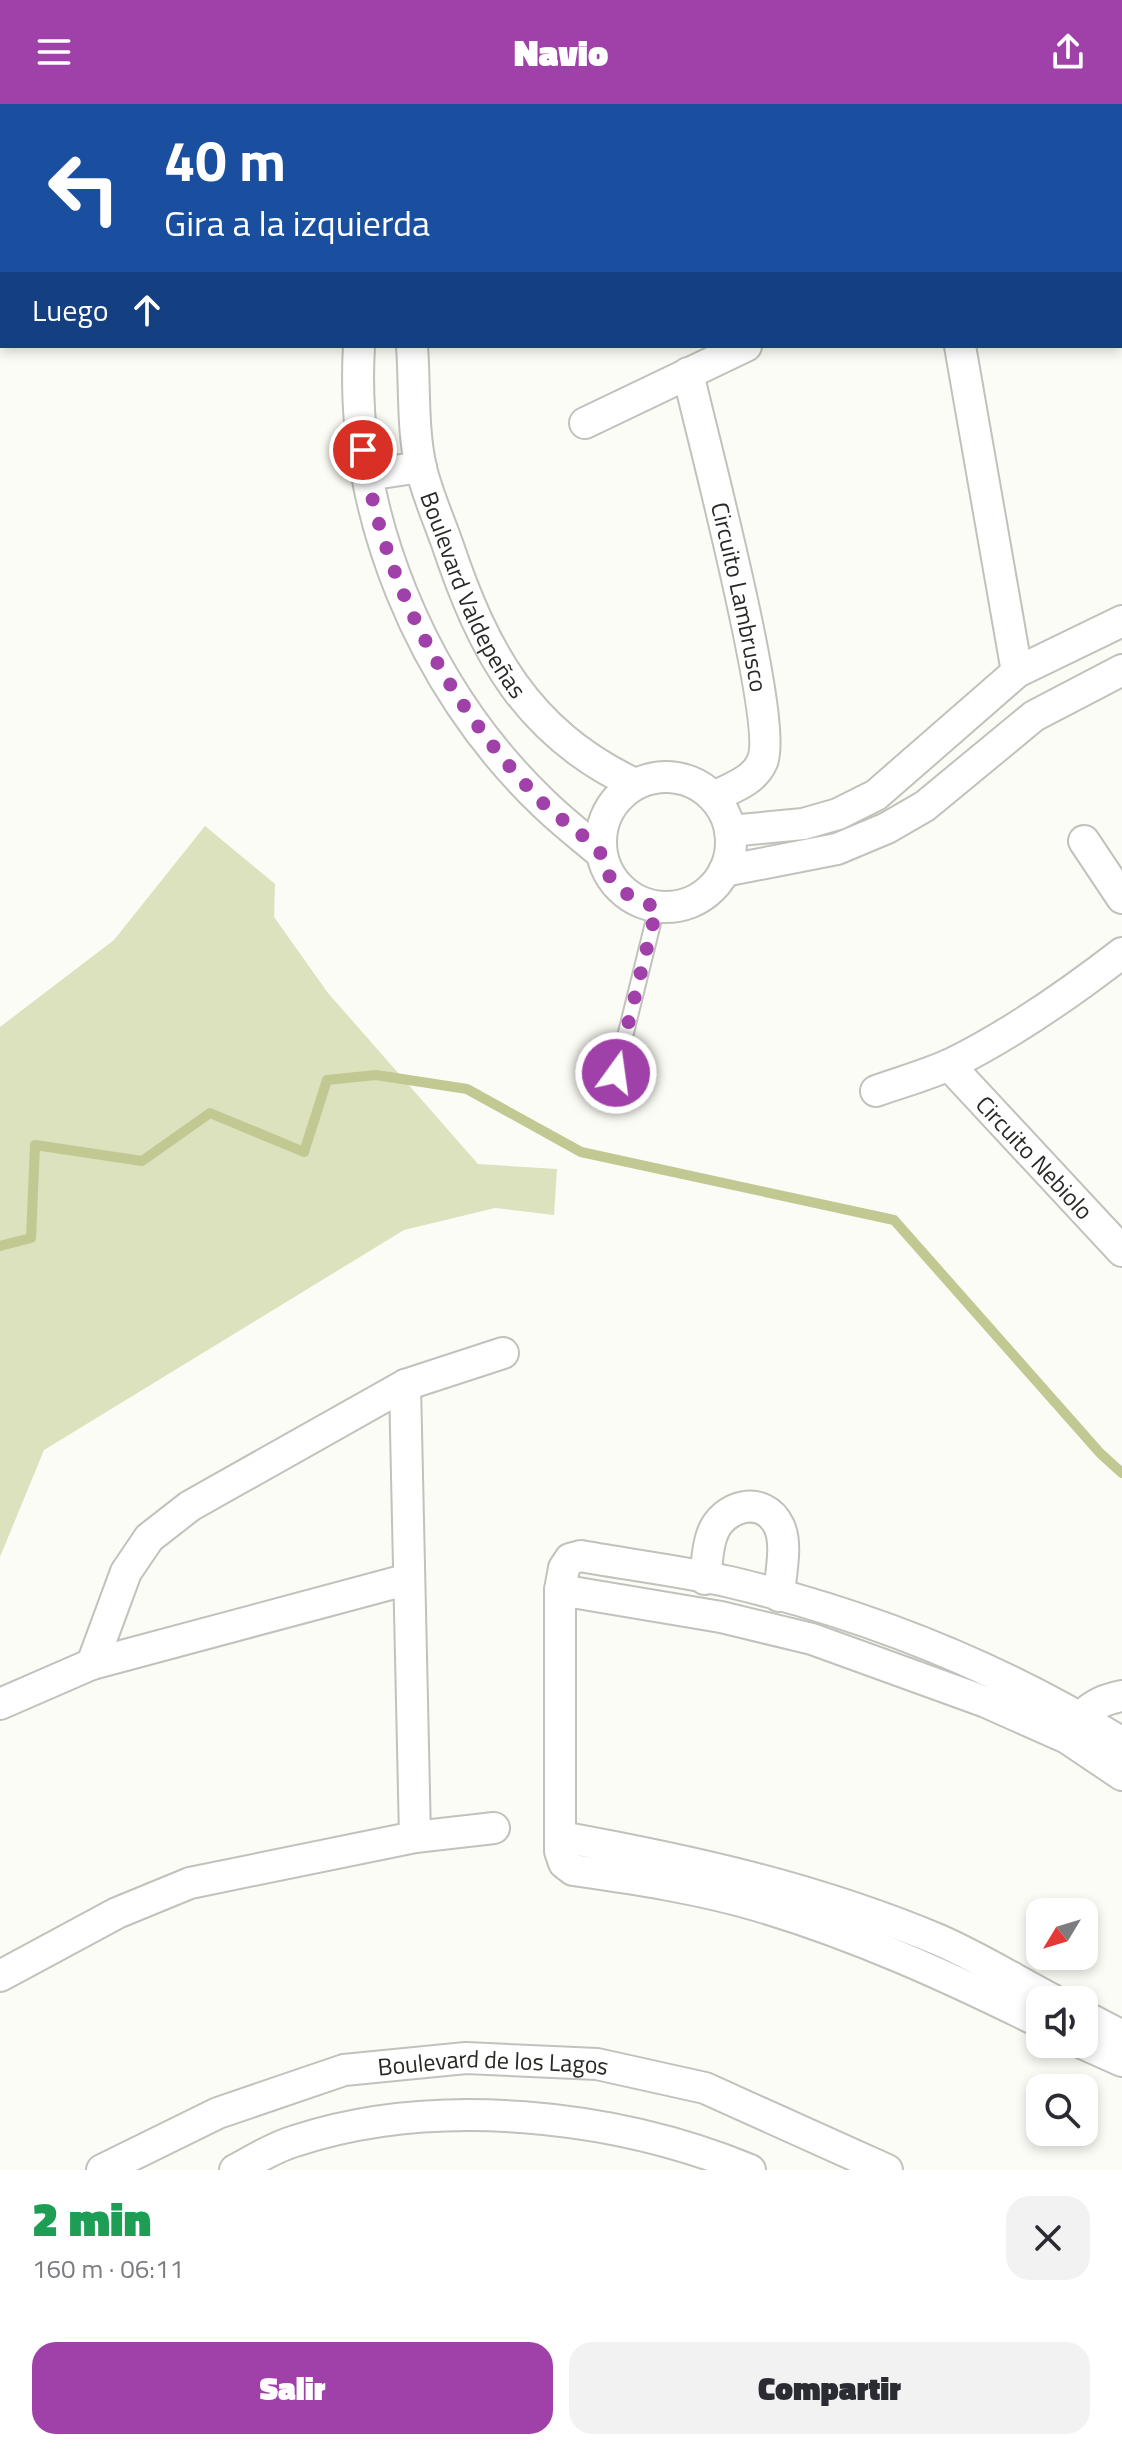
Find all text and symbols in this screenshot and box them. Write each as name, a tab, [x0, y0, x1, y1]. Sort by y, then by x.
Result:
text: Navio	[514, 25, 608, 80]
icon: menu	[32, 30, 76, 74]
icon: share	[1046, 30, 1090, 74]
text: 40 m	[164, 118, 286, 203]
icon: left	[32, 136, 136, 240]
text: Gira a la izquierda	[164, 195, 430, 250]
text: Luego	[32, 287, 109, 333]
icon: ahead	[125, 288, 169, 332]
pin	[329, 416, 397, 484]
icon: arrive	[341, 428, 385, 472]
street label: Boulevard Valdepeñas	[411, 487, 536, 706]
street label: Circuito Lambrusco	[702, 499, 777, 695]
position arrow	[574, 1031, 658, 1115]
street label: Circuito Nebiolo	[968, 1087, 1102, 1227]
north arrow	[1026, 1898, 1098, 1970]
map controls	[1026, 1898, 1098, 2146]
button: sound	[1026, 1986, 1098, 2058]
street label: Boulevard de los Lagos	[376, 2040, 612, 2085]
button: search	[1026, 2074, 1098, 2146]
text: 2 min	[32, 2182, 151, 2255]
button: close	[1006, 2196, 1090, 2280]
text: 160 m · 06:11	[32, 2249, 184, 2288]
button: Salir	[32, 2342, 553, 2434]
button: Compartir	[569, 2342, 1090, 2434]

